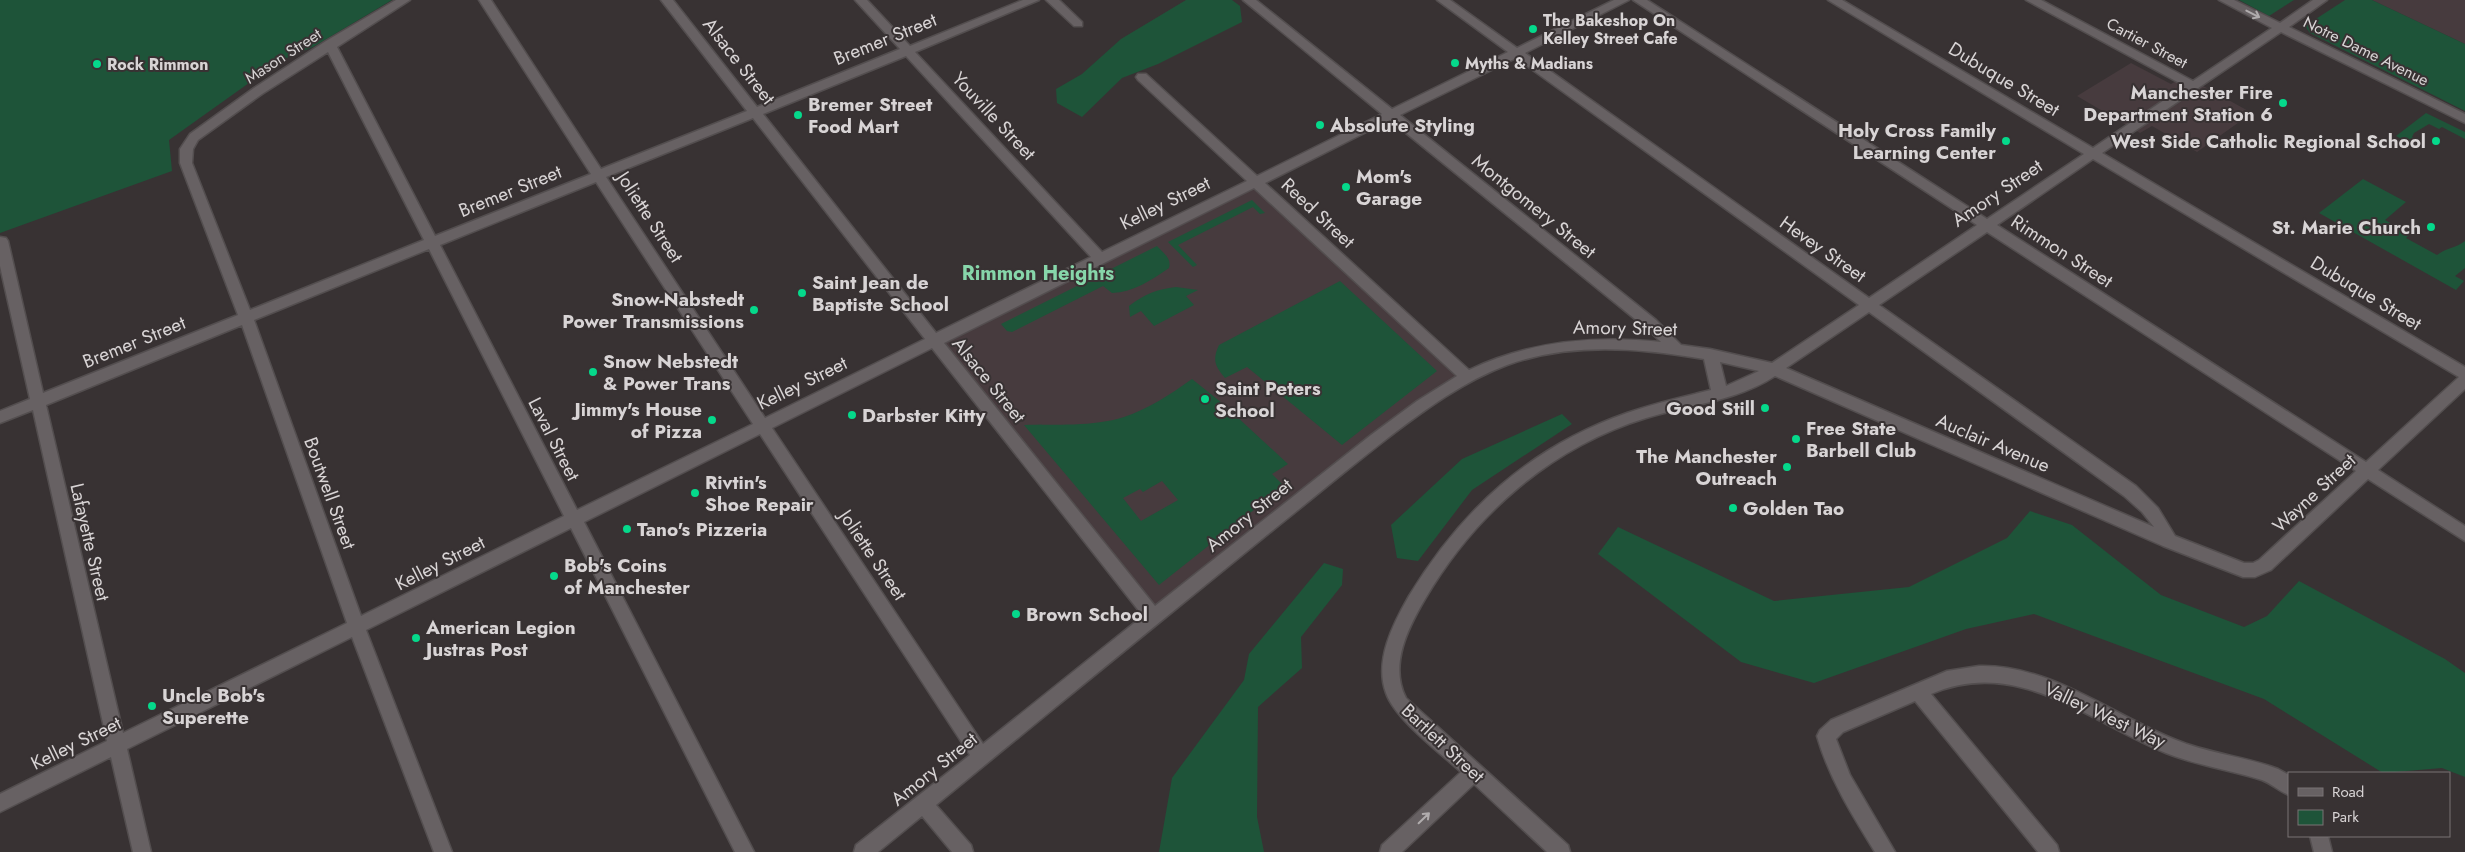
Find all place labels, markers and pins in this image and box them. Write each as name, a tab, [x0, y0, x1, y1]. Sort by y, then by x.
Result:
place label: The Bakeshop On Kelley Street Cafe	[1543, 9, 1678, 50]
marker: The Bakeshop On Kelley Street Cafe	[1527, 23, 1539, 35]
place label: Myths & Madians	[1465, 52, 1593, 75]
place label: Rock Rimmon	[107, 53, 208, 76]
marker: Myths & Madians	[1449, 57, 1461, 69]
marker: Rock Rimmon	[91, 58, 103, 70]
place label: Manchester Fire Department Station 6	[2083, 79, 2273, 128]
place label: Bremer Street Food Mart	[808, 91, 932, 140]
marker: Manchester Fire Department Station 6	[2277, 97, 2289, 109]
marker: Bremer Street Food Mart	[792, 109, 804, 121]
place label: Absolute Styling	[1329, 112, 1475, 139]
place label: Holy Cross Family Learning Center	[1838, 117, 1997, 166]
marker: Absolute Styling	[1314, 119, 1326, 131]
place label: West Side Catholic Regional School	[2111, 128, 2426, 155]
marker: Holy Cross Family Learning Center	[2000, 135, 2012, 147]
marker: West Side Catholic Regional School	[2430, 135, 2442, 147]
place label: Mom's Garage	[1356, 163, 1422, 212]
marker: Mom's Garage	[1340, 181, 1352, 193]
place label: St. Marie Church	[2272, 214, 2421, 241]
marker: St. Marie Church	[2425, 221, 2437, 233]
place label: Saint Jean de Baptiste School	[812, 269, 949, 318]
place label: Snow-Nabstedt Power Transmissions	[562, 286, 744, 335]
marker: Saint Jean de Baptiste School	[796, 287, 808, 299]
marker: Snow-Nabstedt Power Transmissions	[748, 304, 760, 316]
place label: Snow Nebstedt & Power Trans	[603, 348, 738, 397]
marker: Snow Nebstedt & Power Trans	[587, 366, 599, 378]
place label: Saint Peters School	[1215, 375, 1321, 424]
marker: Saint Peters School	[1199, 393, 1211, 405]
place label: Good Still	[1666, 395, 1755, 422]
place label: Jimmy's House of Pizza	[571, 396, 702, 445]
place label: Darbster Kitty	[862, 402, 986, 429]
marker: Good Still	[1759, 402, 1771, 414]
marker: Darbster Kitty	[846, 409, 858, 421]
marker: Jimmy's House of Pizza	[706, 414, 718, 426]
place label: Free State Barbell Club	[1806, 415, 1917, 464]
marker: Free State Barbell Club	[1790, 433, 1802, 445]
place label: The Manchester Outreach	[1636, 443, 1777, 492]
marker: The Manchester Outreach	[1781, 461, 1793, 473]
place label: Rivtin's Shoe Repair	[705, 469, 814, 518]
marker: Rivtin's Shoe Repair	[689, 487, 701, 499]
place label: Golden Tao	[1743, 495, 1844, 522]
marker: Golden Tao	[1727, 502, 1739, 514]
place label: Tano's Pizzeria	[637, 516, 767, 543]
marker: Tano's Pizzeria	[621, 523, 633, 535]
place label: Bob's Coins of Manchester	[564, 552, 690, 601]
marker: Bob's Coins of Manchester	[548, 570, 560, 582]
place label: Brown School	[1026, 601, 1148, 628]
marker: Brown School	[1010, 608, 1022, 620]
place label: American Legion Justras Post	[422, 614, 576, 663]
marker: American Legion Justras Post	[410, 632, 422, 644]
place label: Uncle Bob's Superette	[162, 682, 265, 731]
marker: Uncle Bob's Superette	[146, 700, 158, 712]

